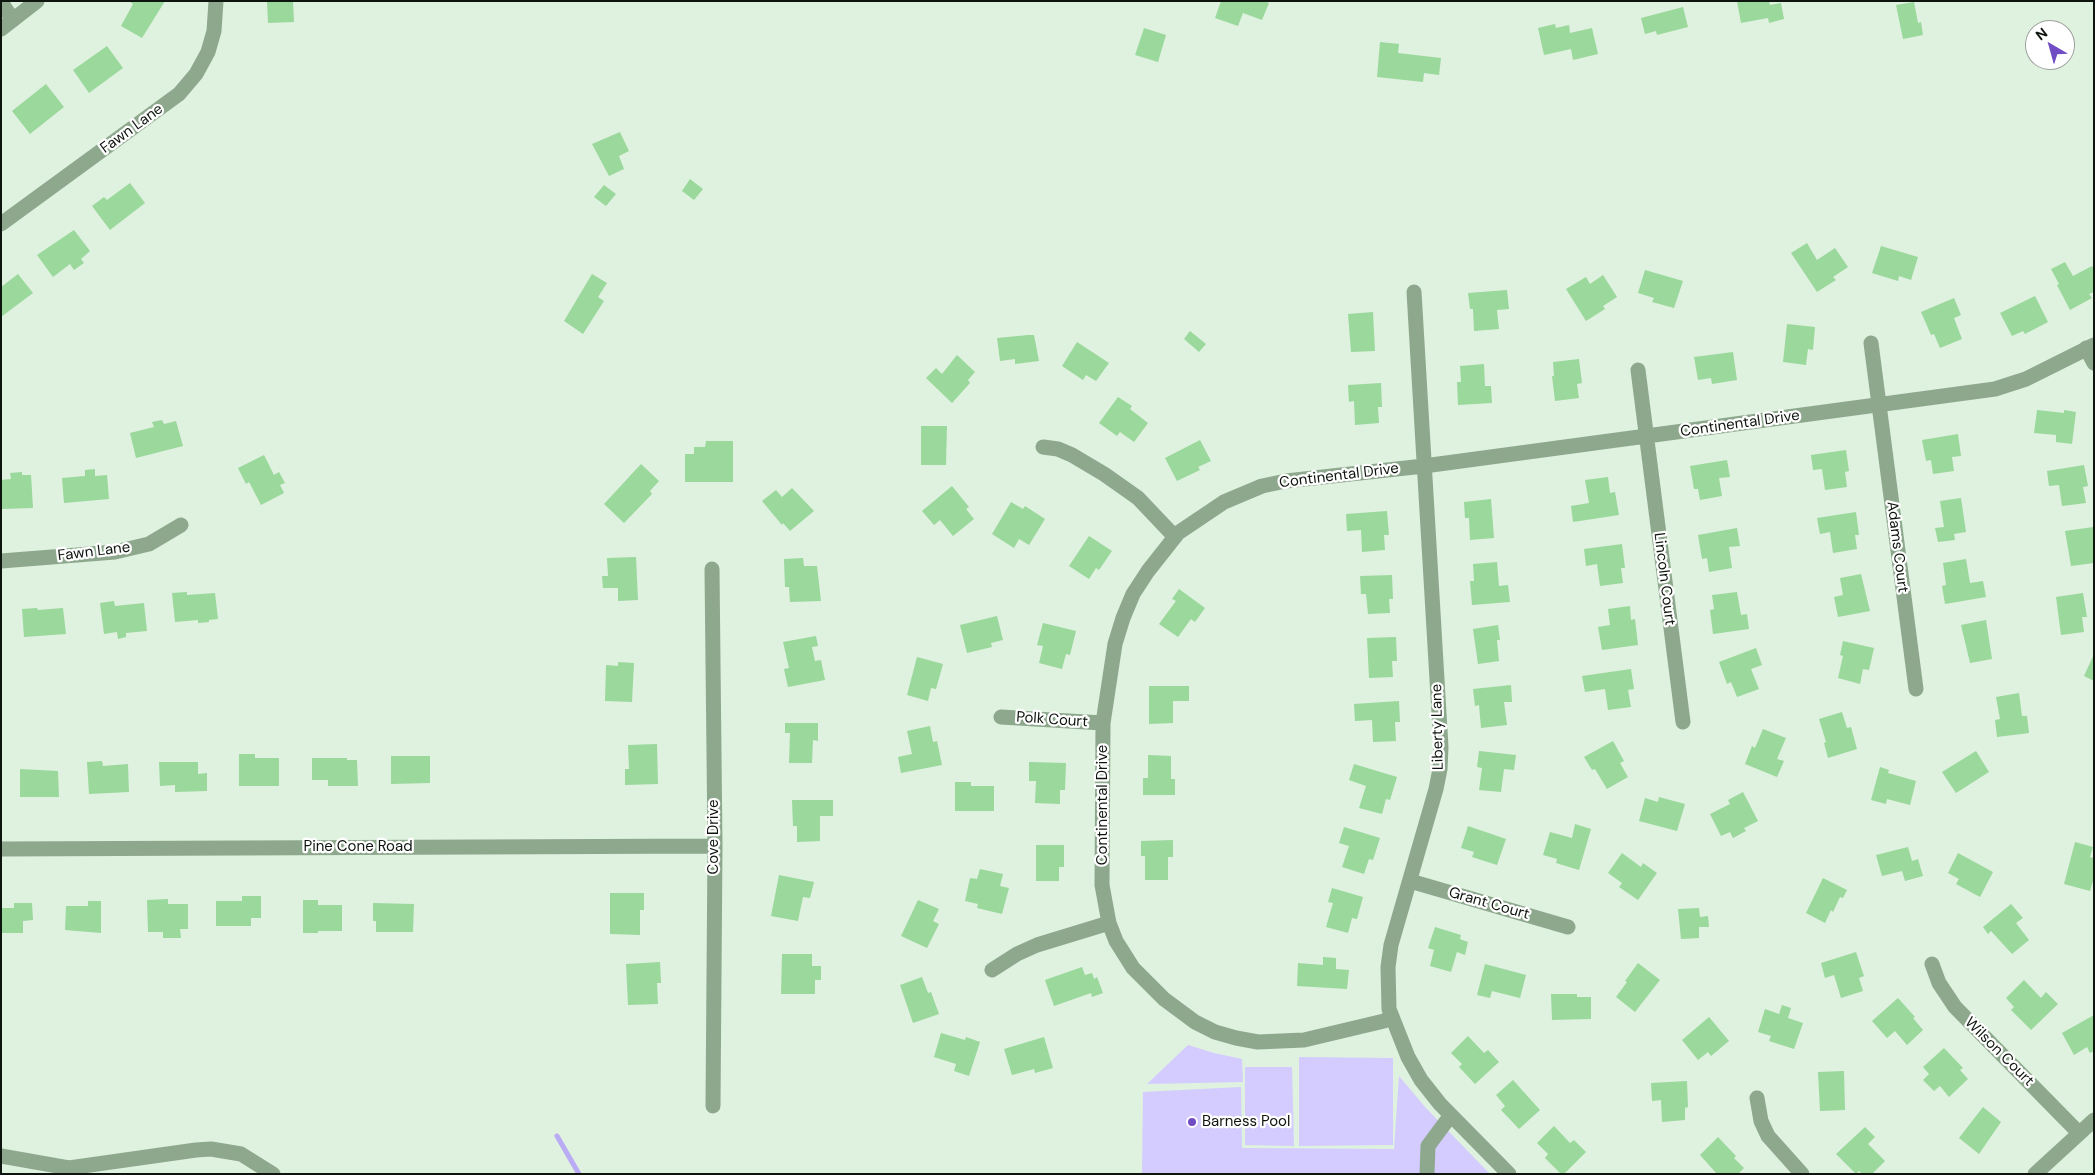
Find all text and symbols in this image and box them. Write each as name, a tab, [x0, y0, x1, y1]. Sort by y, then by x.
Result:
north arrow	[2025, 20, 2075, 70]
text: N	[2032, 24, 2051, 44]
street label: Fawn Lane	[97, 100, 167, 158]
street label: Continental Drive	[1679, 407, 1801, 441]
street label: Continental Drive	[1278, 460, 1400, 492]
street label: Adams Court	[1882, 500, 1912, 594]
street label: Lincoln Court	[1649, 532, 1679, 626]
street label: Fawn Lane	[57, 539, 131, 565]
street label: Liberty Lane	[1428, 684, 1448, 770]
street label: Polk Court	[1016, 709, 1088, 731]
street label: Continental Drive	[1094, 745, 1112, 865]
street label: Cove Drive	[705, 800, 723, 874]
street label: Pine Cone Road	[303, 838, 413, 856]
street label: Grant Court	[1447, 884, 1531, 924]
street label: Wilson Court	[1961, 1014, 2037, 1090]
place label: Barness Pool	[1202, 1113, 1290, 1131]
marker: Barness Pool	[1186, 1116, 1198, 1128]

